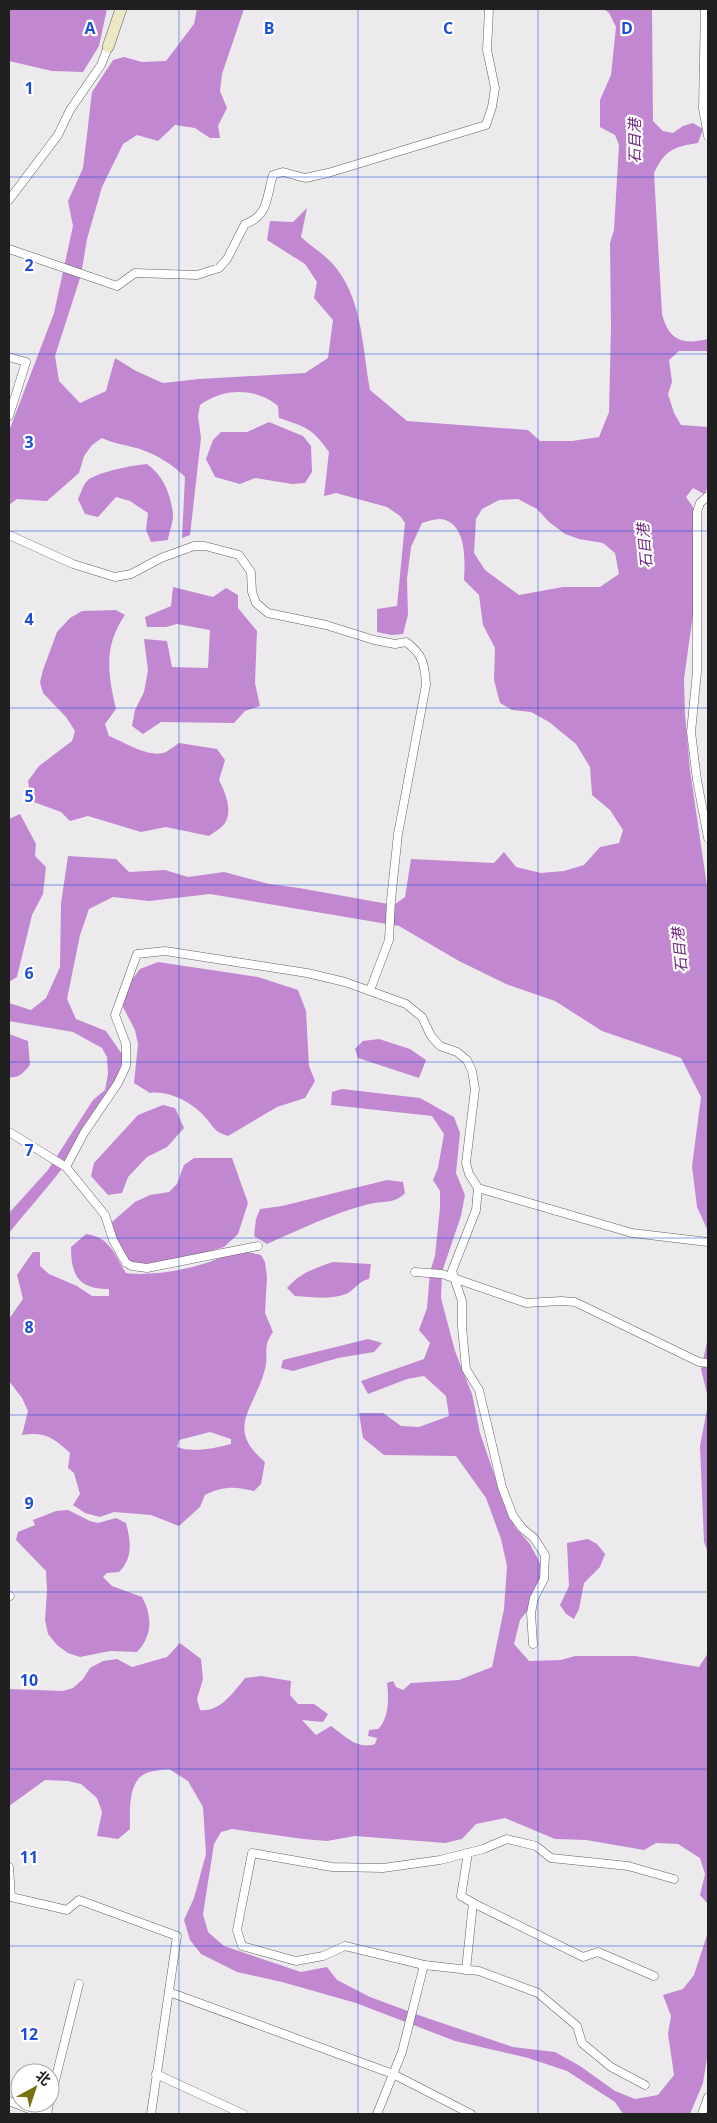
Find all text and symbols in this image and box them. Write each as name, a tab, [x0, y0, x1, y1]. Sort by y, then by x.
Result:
text: A	[84, 17, 96, 39]
text: B	[264, 17, 274, 39]
text: C	[443, 17, 453, 39]
text: D	[621, 17, 633, 39]
text: 1	[24, 77, 34, 99]
water label: 石目港	[624, 117, 644, 164]
text: 2	[24, 254, 34, 276]
text: 3	[24, 431, 34, 453]
water label: 石目港	[632, 521, 656, 569]
text: 4	[24, 608, 34, 630]
text: 5	[24, 785, 34, 807]
water label: 石目港	[667, 925, 691, 973]
text: 6	[24, 962, 34, 984]
text: 7	[24, 1139, 34, 1161]
text: 8	[24, 1316, 34, 1338]
text: 9	[24, 1492, 34, 1514]
text: 10	[20, 1669, 38, 1691]
text: 11	[20, 1846, 38, 1868]
text: 12	[20, 2023, 38, 2045]
north arrow	[10, 2063, 60, 2113]
text: 北	[32, 2066, 55, 2089]

